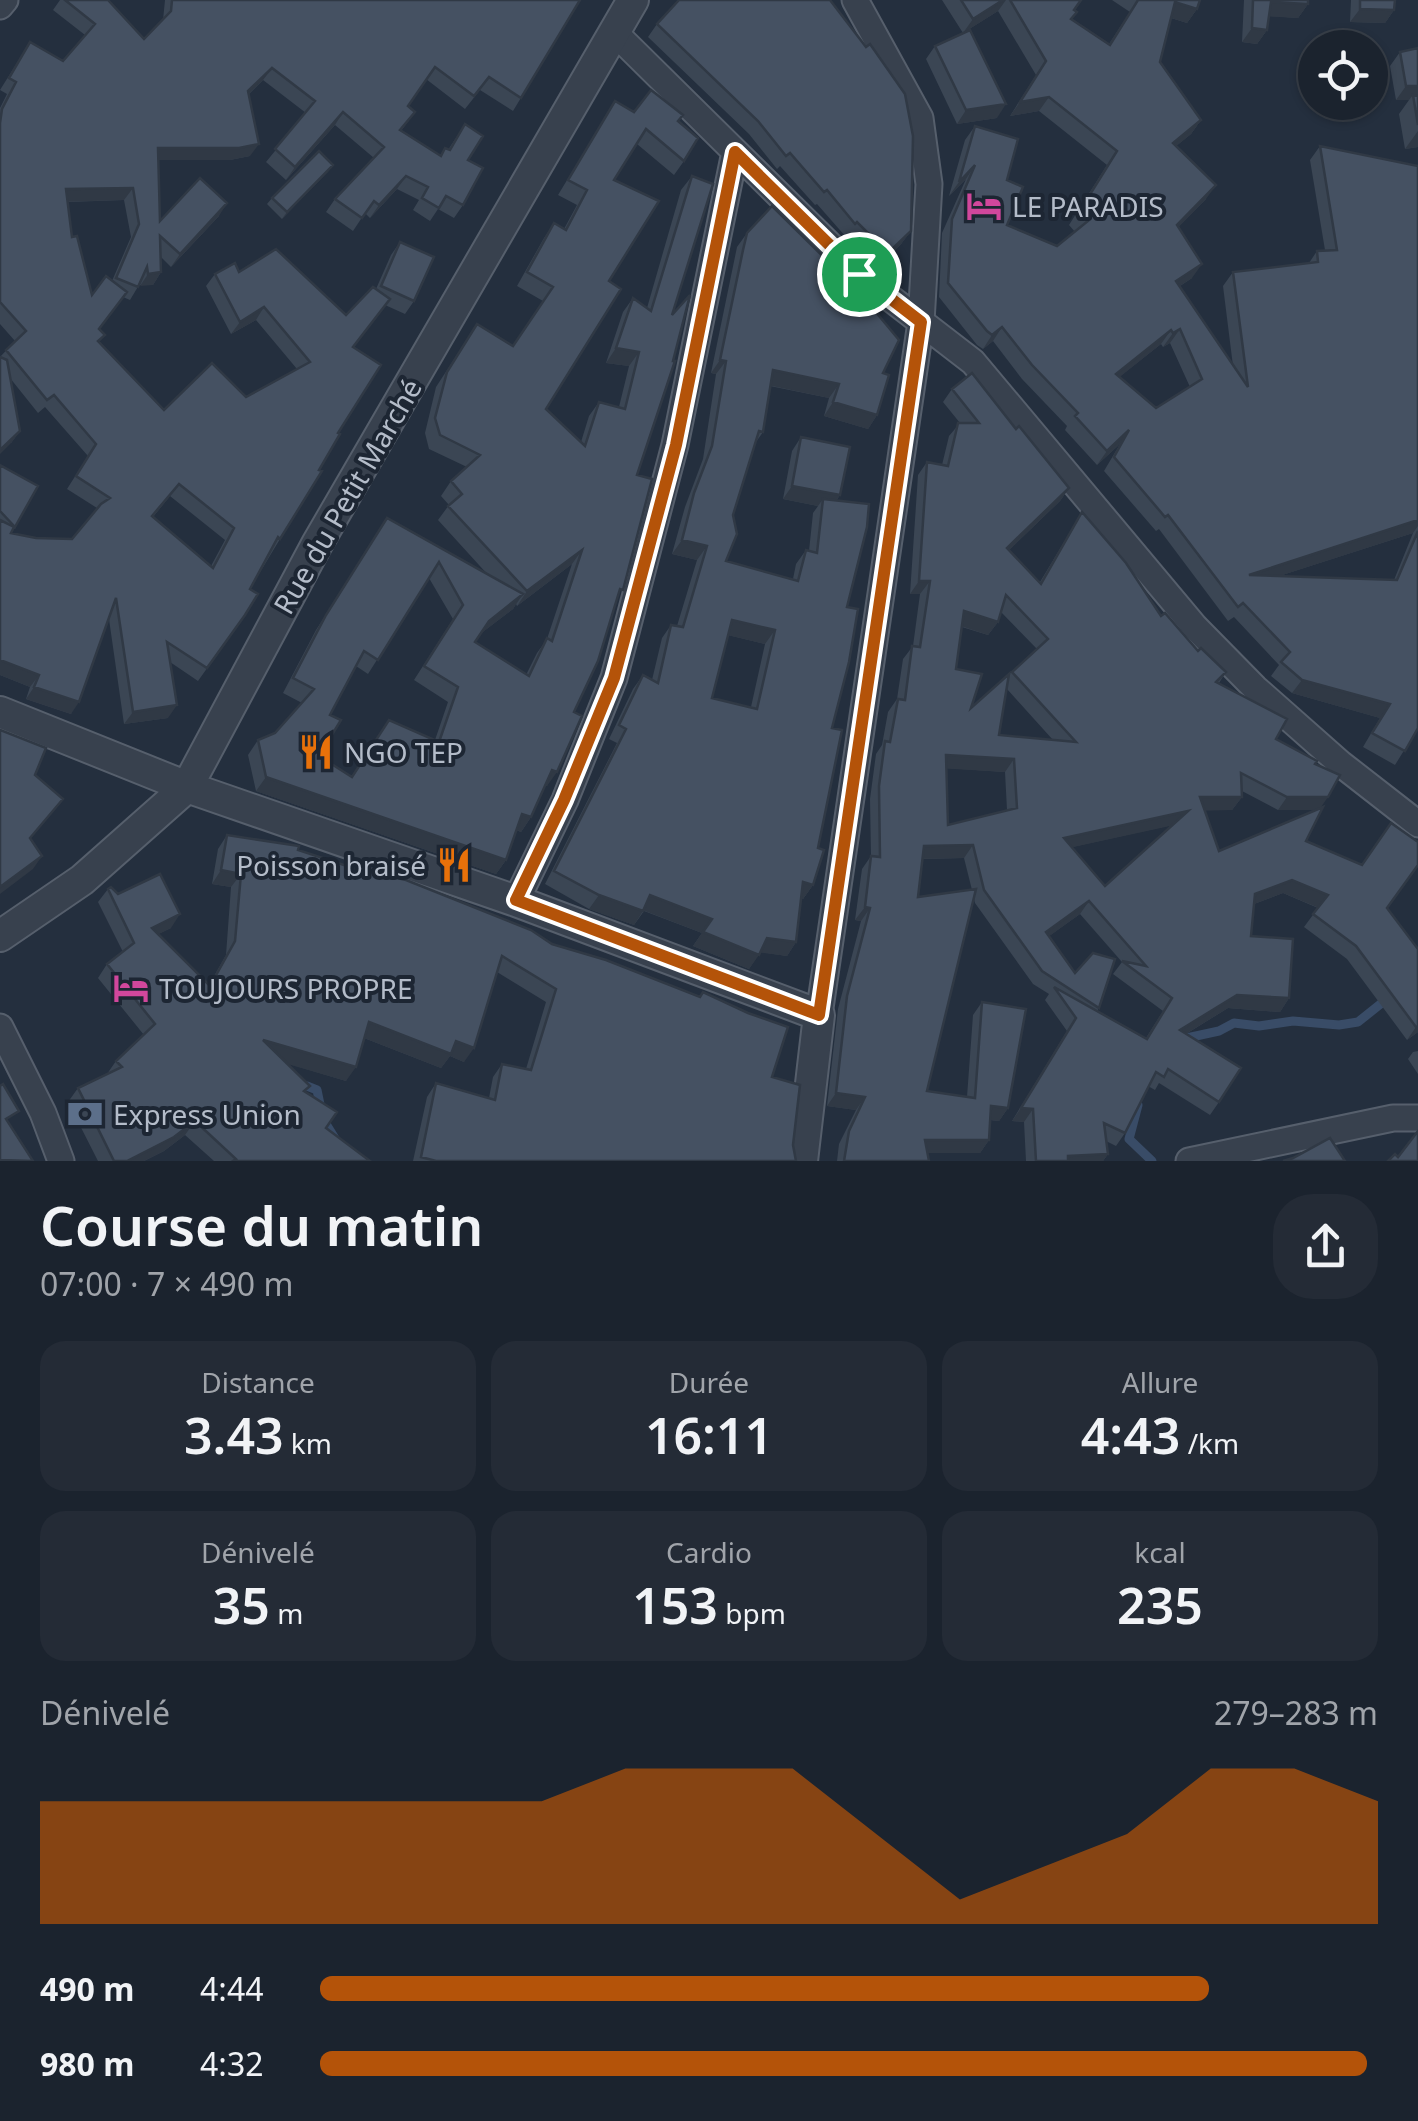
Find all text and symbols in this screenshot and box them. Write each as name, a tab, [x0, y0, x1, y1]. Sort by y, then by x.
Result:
map controls	[1298, 30, 1388, 120]
button: locate	[1298, 30, 1388, 120]
hotel icon: LE PARADIS	[965, 187, 1003, 225]
place label: LE PARADIS	[1012, 187, 1164, 225]
pin	[817, 232, 902, 317]
icon: arrive	[832, 247, 887, 302]
street label: Rue du Petit Marché	[264, 371, 430, 621]
restaurant icon: NGO TEP	[297, 733, 335, 771]
place label: NGO TEP	[344, 733, 463, 771]
place label: Poisson braisé	[236, 846, 426, 884]
restaurant icon: Poisson braisé	[435, 846, 473, 884]
hotel icon: TOUJOURS PROPRE	[112, 969, 150, 1007]
place label: TOUJOURS PROPRE	[159, 969, 413, 1007]
bank icon: Express Union	[66, 1095, 104, 1133]
place label: Express Union	[113, 1095, 301, 1133]
text: Course du matin	[40, 1187, 483, 1262]
button: share	[1273, 1194, 1378, 1299]
text: 07:00 · 7 × 490 m	[40, 1262, 293, 1305]
text: Distance	[201, 1363, 315, 1401]
text: Durée	[669, 1363, 749, 1401]
text: Allure	[1122, 1363, 1198, 1401]
text: 3.43	[184, 1401, 284, 1469]
text: 16:11	[645, 1401, 773, 1469]
text: 4:43	[1081, 1401, 1180, 1469]
text: km	[284, 1424, 332, 1462]
text: /km	[1180, 1424, 1239, 1462]
text: Dénivelé	[201, 1533, 315, 1571]
text: Cardio	[666, 1533, 752, 1571]
text: kcal	[1134, 1533, 1186, 1571]
text: 35	[213, 1571, 270, 1639]
text: 153	[632, 1571, 718, 1639]
text: 235	[1117, 1571, 1203, 1639]
text: m	[270, 1594, 303, 1632]
text: bpm	[718, 1594, 786, 1632]
text: Dénivelé	[40, 1691, 170, 1734]
text: 279–283 m	[1214, 1691, 1378, 1734]
text: 490 m	[40, 1967, 134, 2010]
text: 4:44	[200, 1967, 264, 2010]
text: 980 m	[40, 2042, 134, 2085]
text: 4:32	[200, 2042, 264, 2085]

